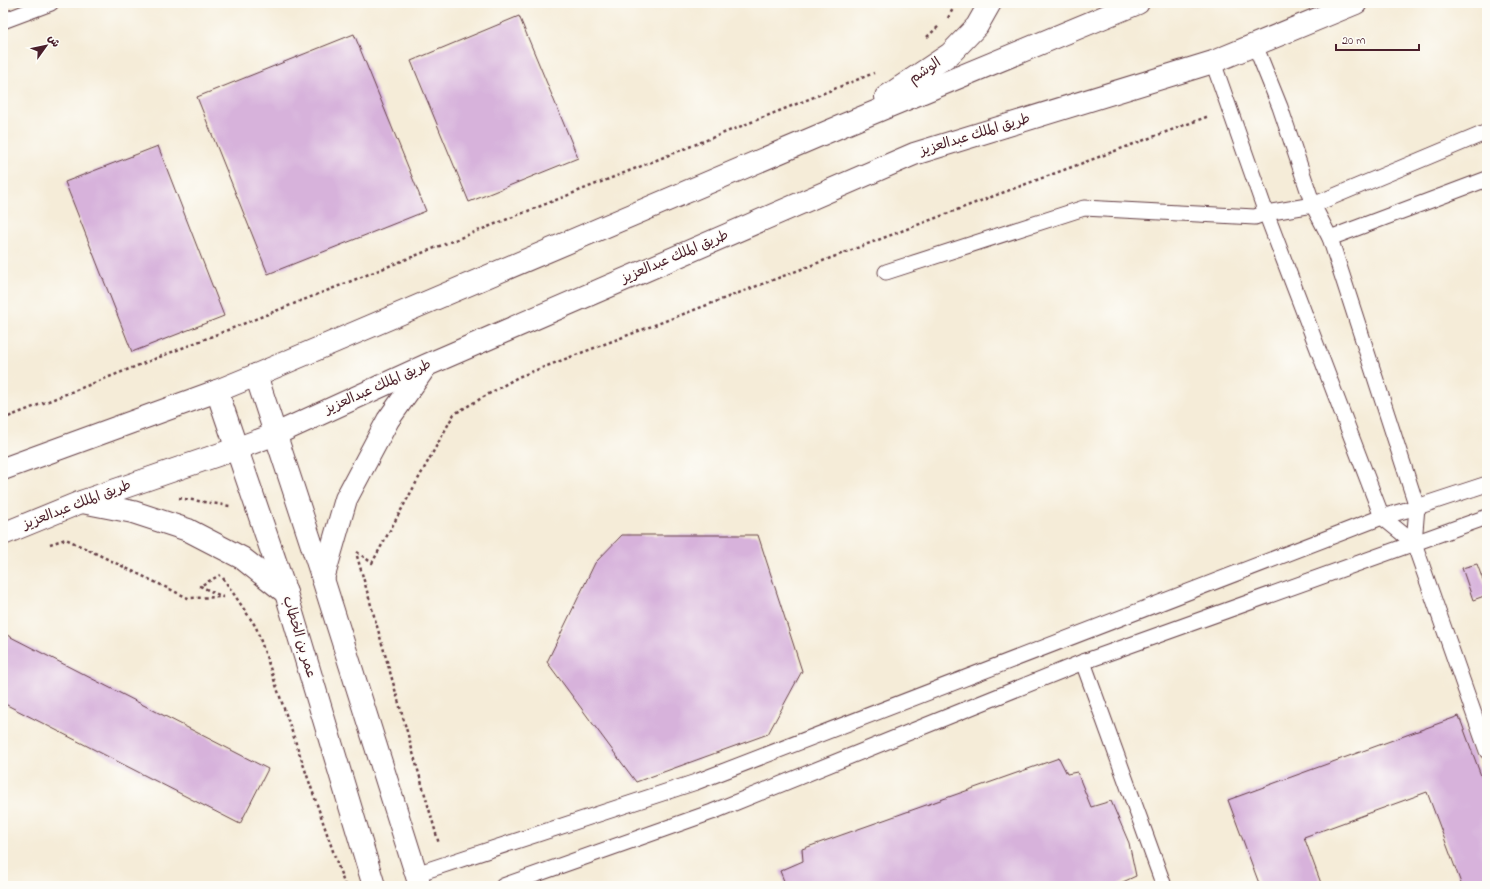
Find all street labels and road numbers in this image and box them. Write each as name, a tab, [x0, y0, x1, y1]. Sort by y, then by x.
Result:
street label: الوشم	[905, 52, 945, 90]
street label: طريق الملك عبدالعزيز	[916, 108, 1033, 162]
street label: طريق الملك عبدالعزيز	[617, 225, 732, 289]
street label: طريق الملك عبدالعزيز	[320, 354, 435, 420]
street label: طريق الملك عبدالعزيز	[19, 475, 134, 536]
street label: عمر بن الخطاب	[277, 593, 321, 681]

